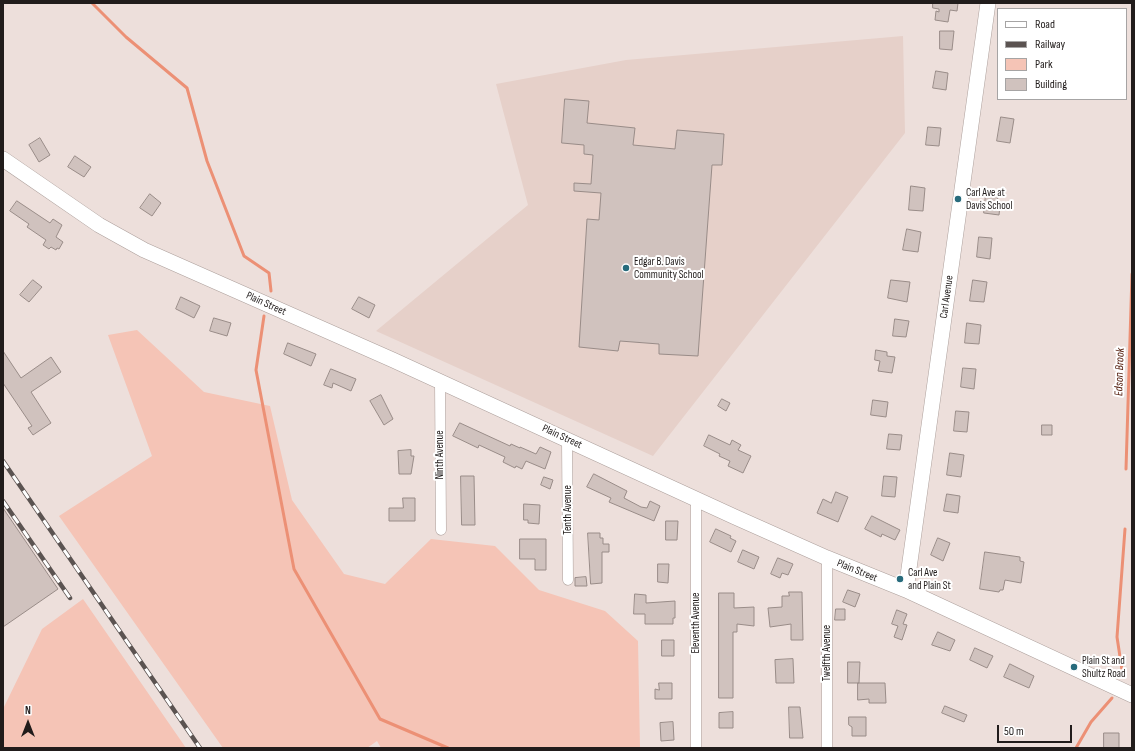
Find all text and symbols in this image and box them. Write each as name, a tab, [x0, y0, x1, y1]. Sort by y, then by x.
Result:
legend	[997, 8, 1127, 100]
text: Road	[1035, 17, 1055, 32]
text: Railway	[1035, 37, 1065, 52]
text: Park	[1035, 57, 1053, 72]
text: Building	[1035, 77, 1067, 92]
place label: Carl Ave at Davis School	[966, 186, 1012, 212]
marker: Carl Ave at Davis School	[953, 194, 963, 204]
place label: Edgar B. Davis Community School	[634, 255, 704, 281]
marker: Edgar B. Davis Community School	[621, 263, 631, 273]
street label: Carl Avenue	[937, 275, 957, 319]
street label: Plain Street	[244, 289, 288, 319]
water label: Edson Brook	[1112, 348, 1128, 396]
street label: Plain Street	[540, 422, 584, 452]
street label: Ninth Avenue	[433, 430, 447, 480]
street label: Tenth Avenue	[561, 485, 575, 535]
street label: Plain Street	[835, 557, 879, 585]
place label: Carl Ave and Plain St	[908, 566, 951, 592]
marker: Carl Ave and Plain St	[895, 574, 905, 584]
street label: Eleventh Avenue	[689, 592, 703, 654]
street label: Twelfth Avenue	[820, 625, 834, 681]
place label: Plain St and Shultz Road	[1082, 654, 1126, 680]
marker: Plain St and Shultz Road	[1069, 662, 1079, 672]
north arrow	[8, 703, 48, 743]
text: N	[25, 704, 31, 717]
scale bar	[999, 717, 1074, 743]
text: 50 m	[1004, 724, 1024, 739]

